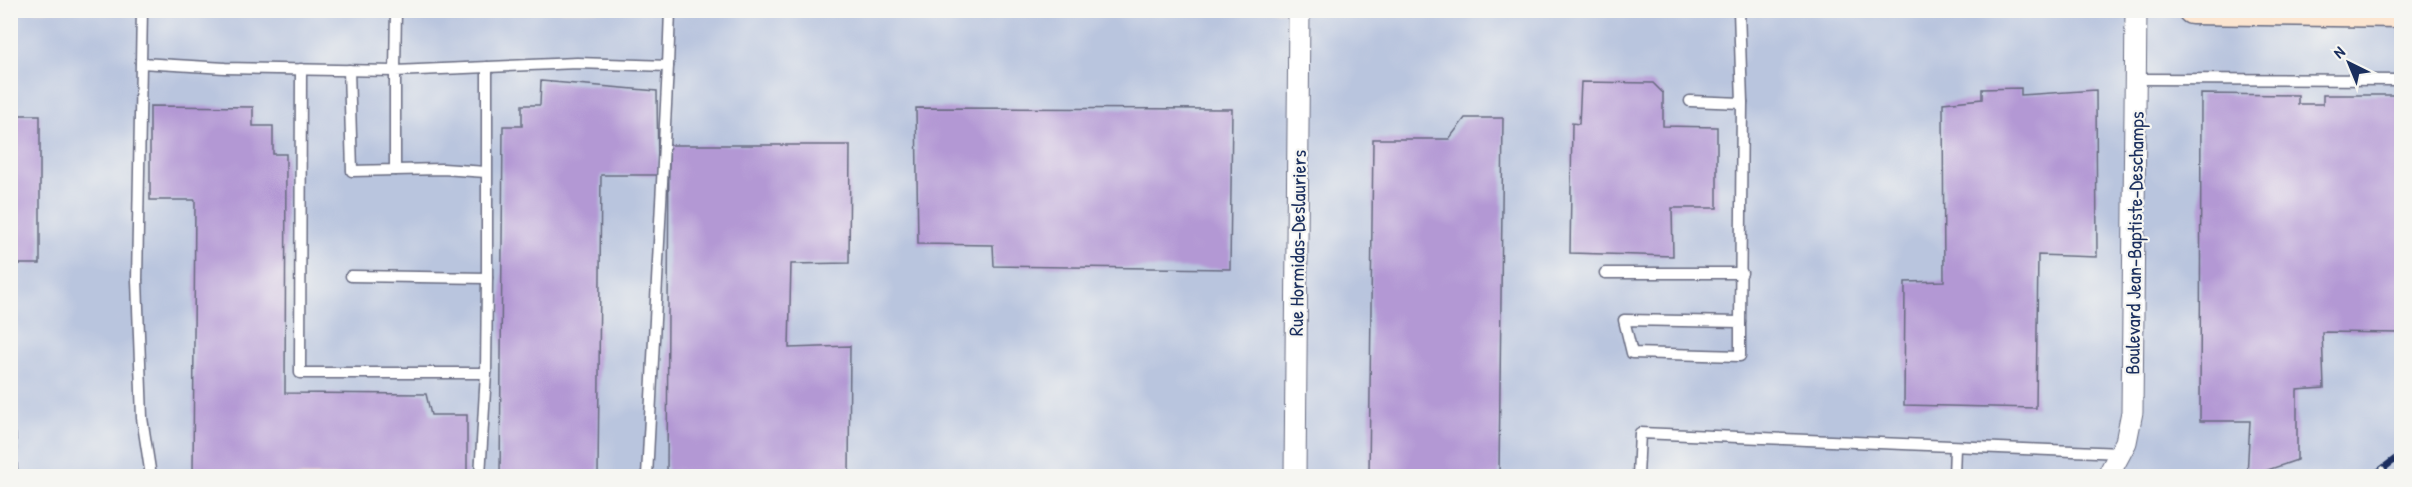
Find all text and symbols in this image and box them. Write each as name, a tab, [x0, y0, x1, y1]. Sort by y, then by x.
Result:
north arrow	[2319, 33, 2379, 93]
text: N	[2328, 41, 2350, 63]
street label: Boulevard Jean-Baptiste-Deschamps	[2118, 111, 2150, 375]
street label: Rue Hormidas-Deslauriers	[1282, 149, 1312, 336]

